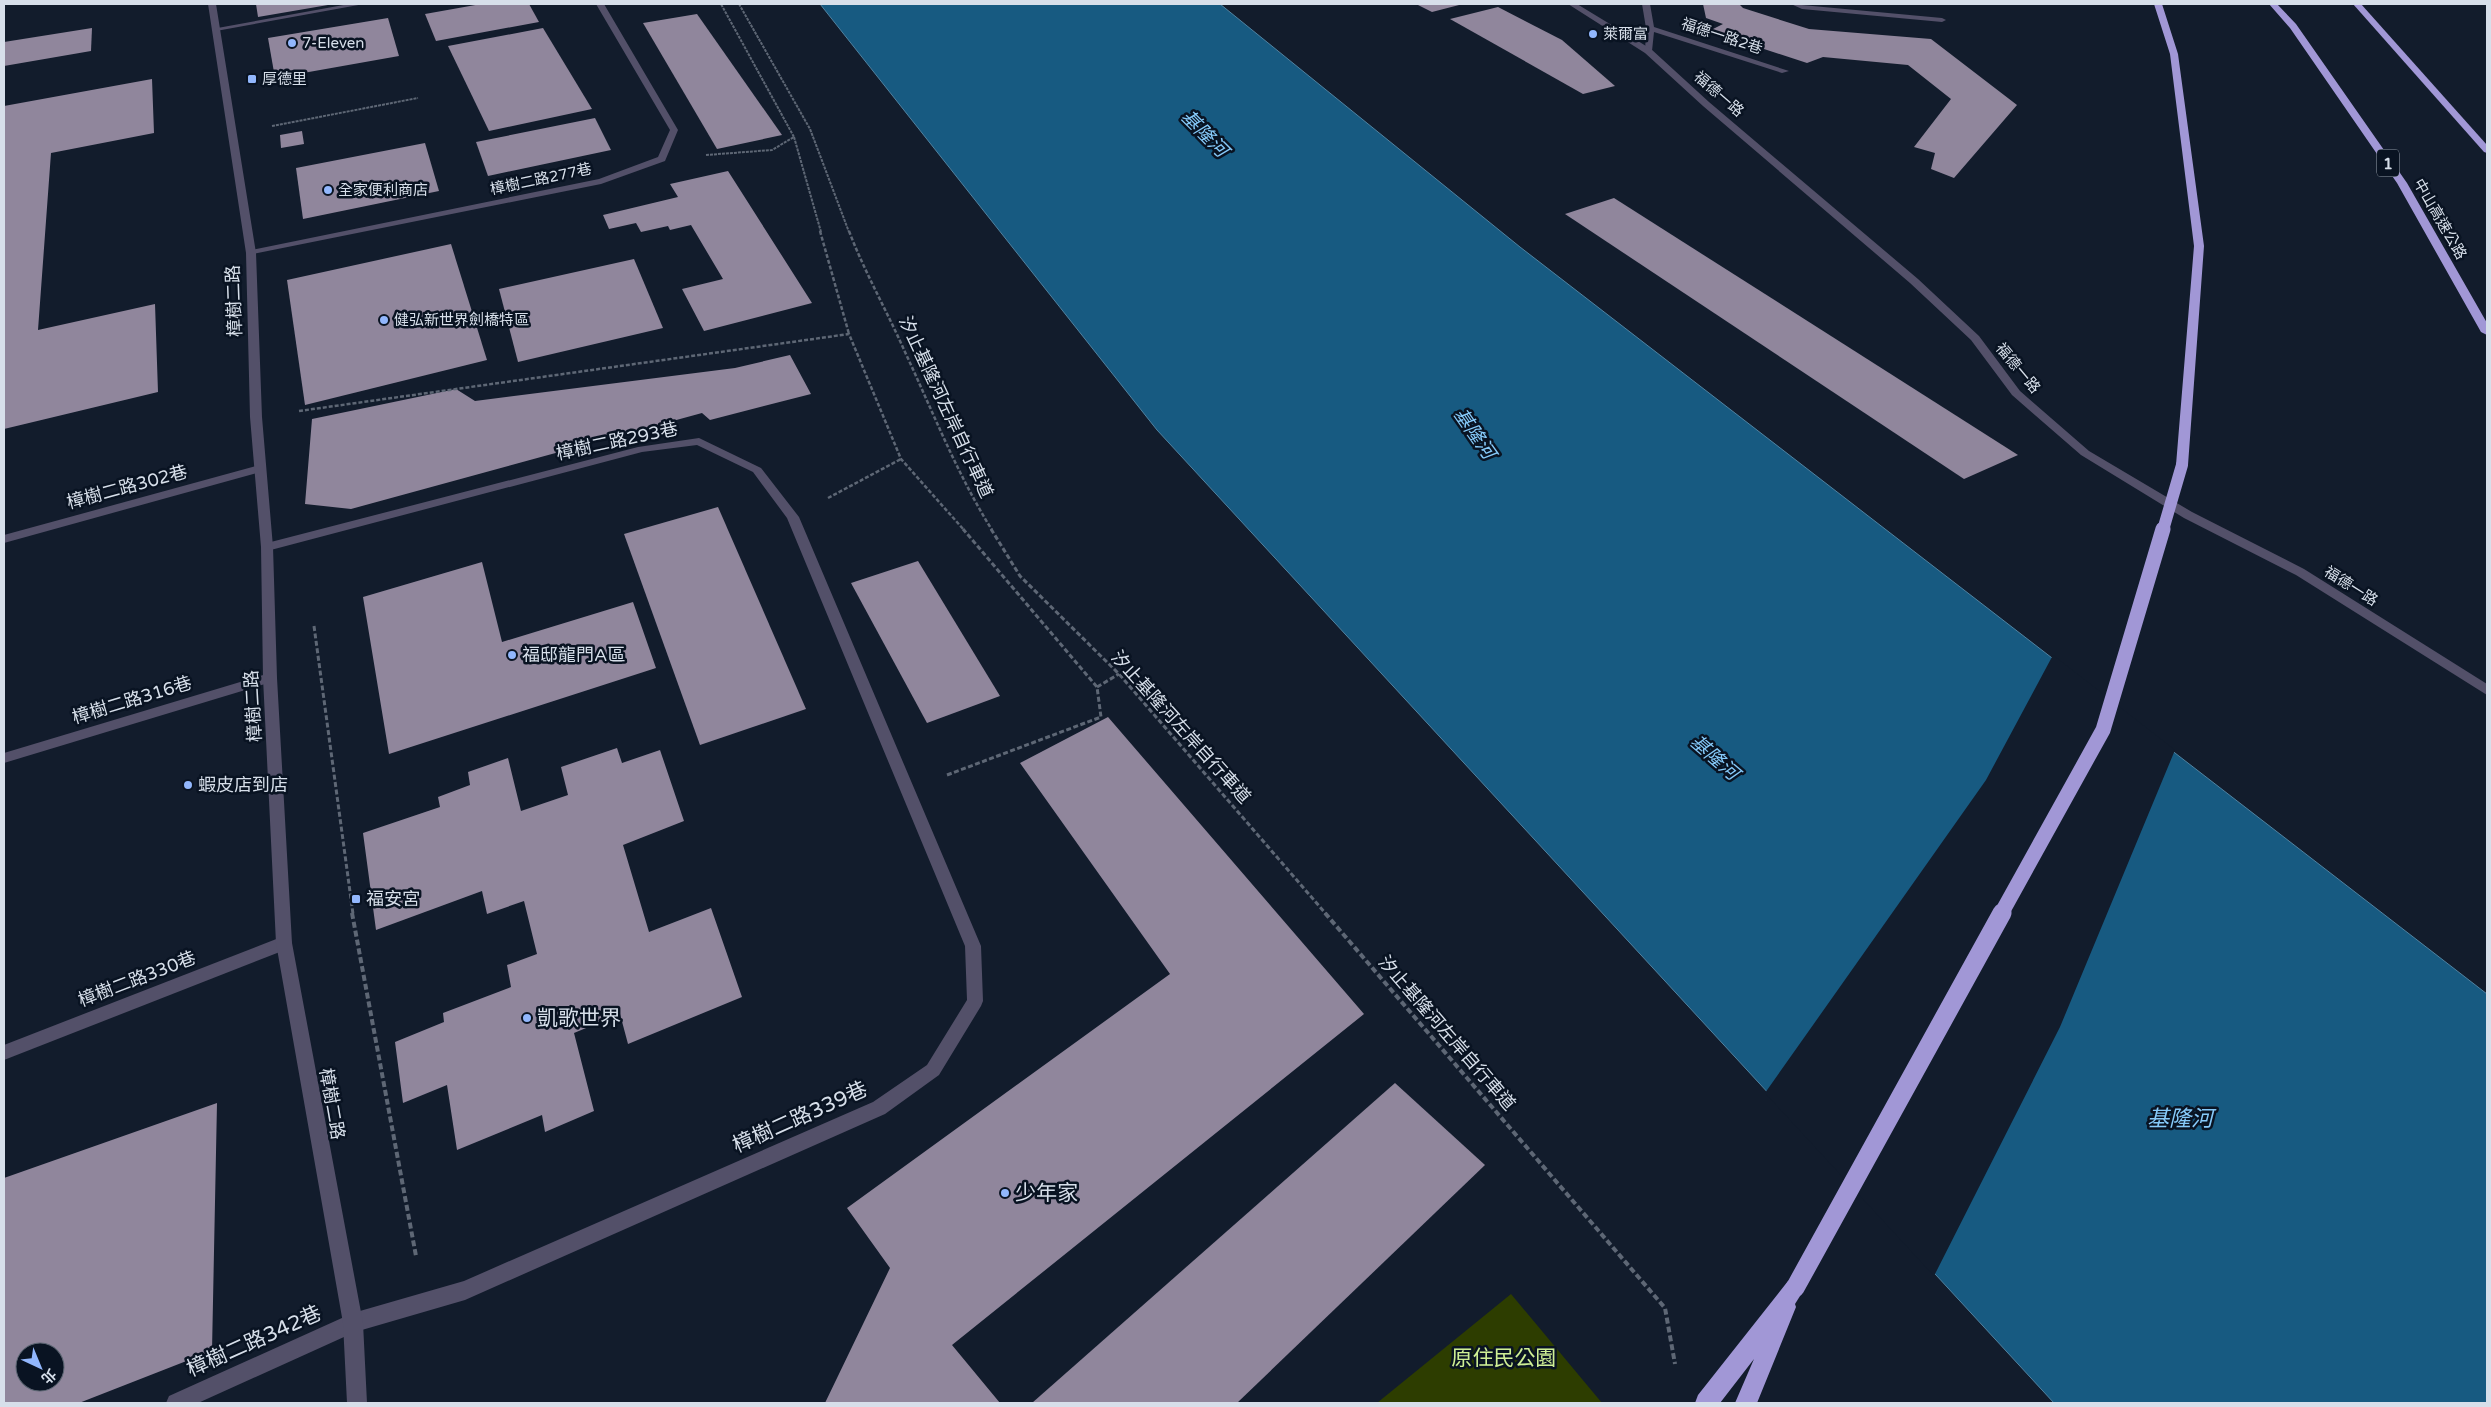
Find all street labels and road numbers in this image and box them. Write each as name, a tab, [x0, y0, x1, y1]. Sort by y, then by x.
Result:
street label: 福德一路2巷	[1679, 14, 1765, 58]
street label: 福德一路	[1690, 68, 1748, 120]
road number: 1	[2377, 150, 2399, 177]
street label: 樟樹二路277巷	[489, 159, 593, 199]
street label: 中山高速公路	[2410, 176, 2470, 262]
street label: 樟樹二路	[222, 265, 246, 337]
street label: 汐止基隆河左岸自行車道	[894, 313, 998, 501]
street label: 福德一路	[1992, 339, 2044, 397]
street label: 樟樹二路293巷	[554, 417, 680, 465]
street label: 樟樹二路302巷	[64, 460, 190, 514]
street label: 福德一路	[2321, 562, 2381, 610]
street label: 汐止基隆河左岸自行車道	[1107, 646, 1255, 808]
street label: 樟樹二路	[240, 669, 266, 743]
street label: 樟樹二路316巷	[70, 671, 194, 729]
street label: 樟樹二路330巷	[75, 947, 199, 1011]
street label: 汐止基隆河左岸自行車道	[1374, 951, 1520, 1115]
street label: 樟樹二路	[315, 1067, 349, 1141]
street label: 樟樹二路339巷	[729, 1077, 871, 1158]
street label: 樟樹二路342巷	[183, 1301, 325, 1382]

